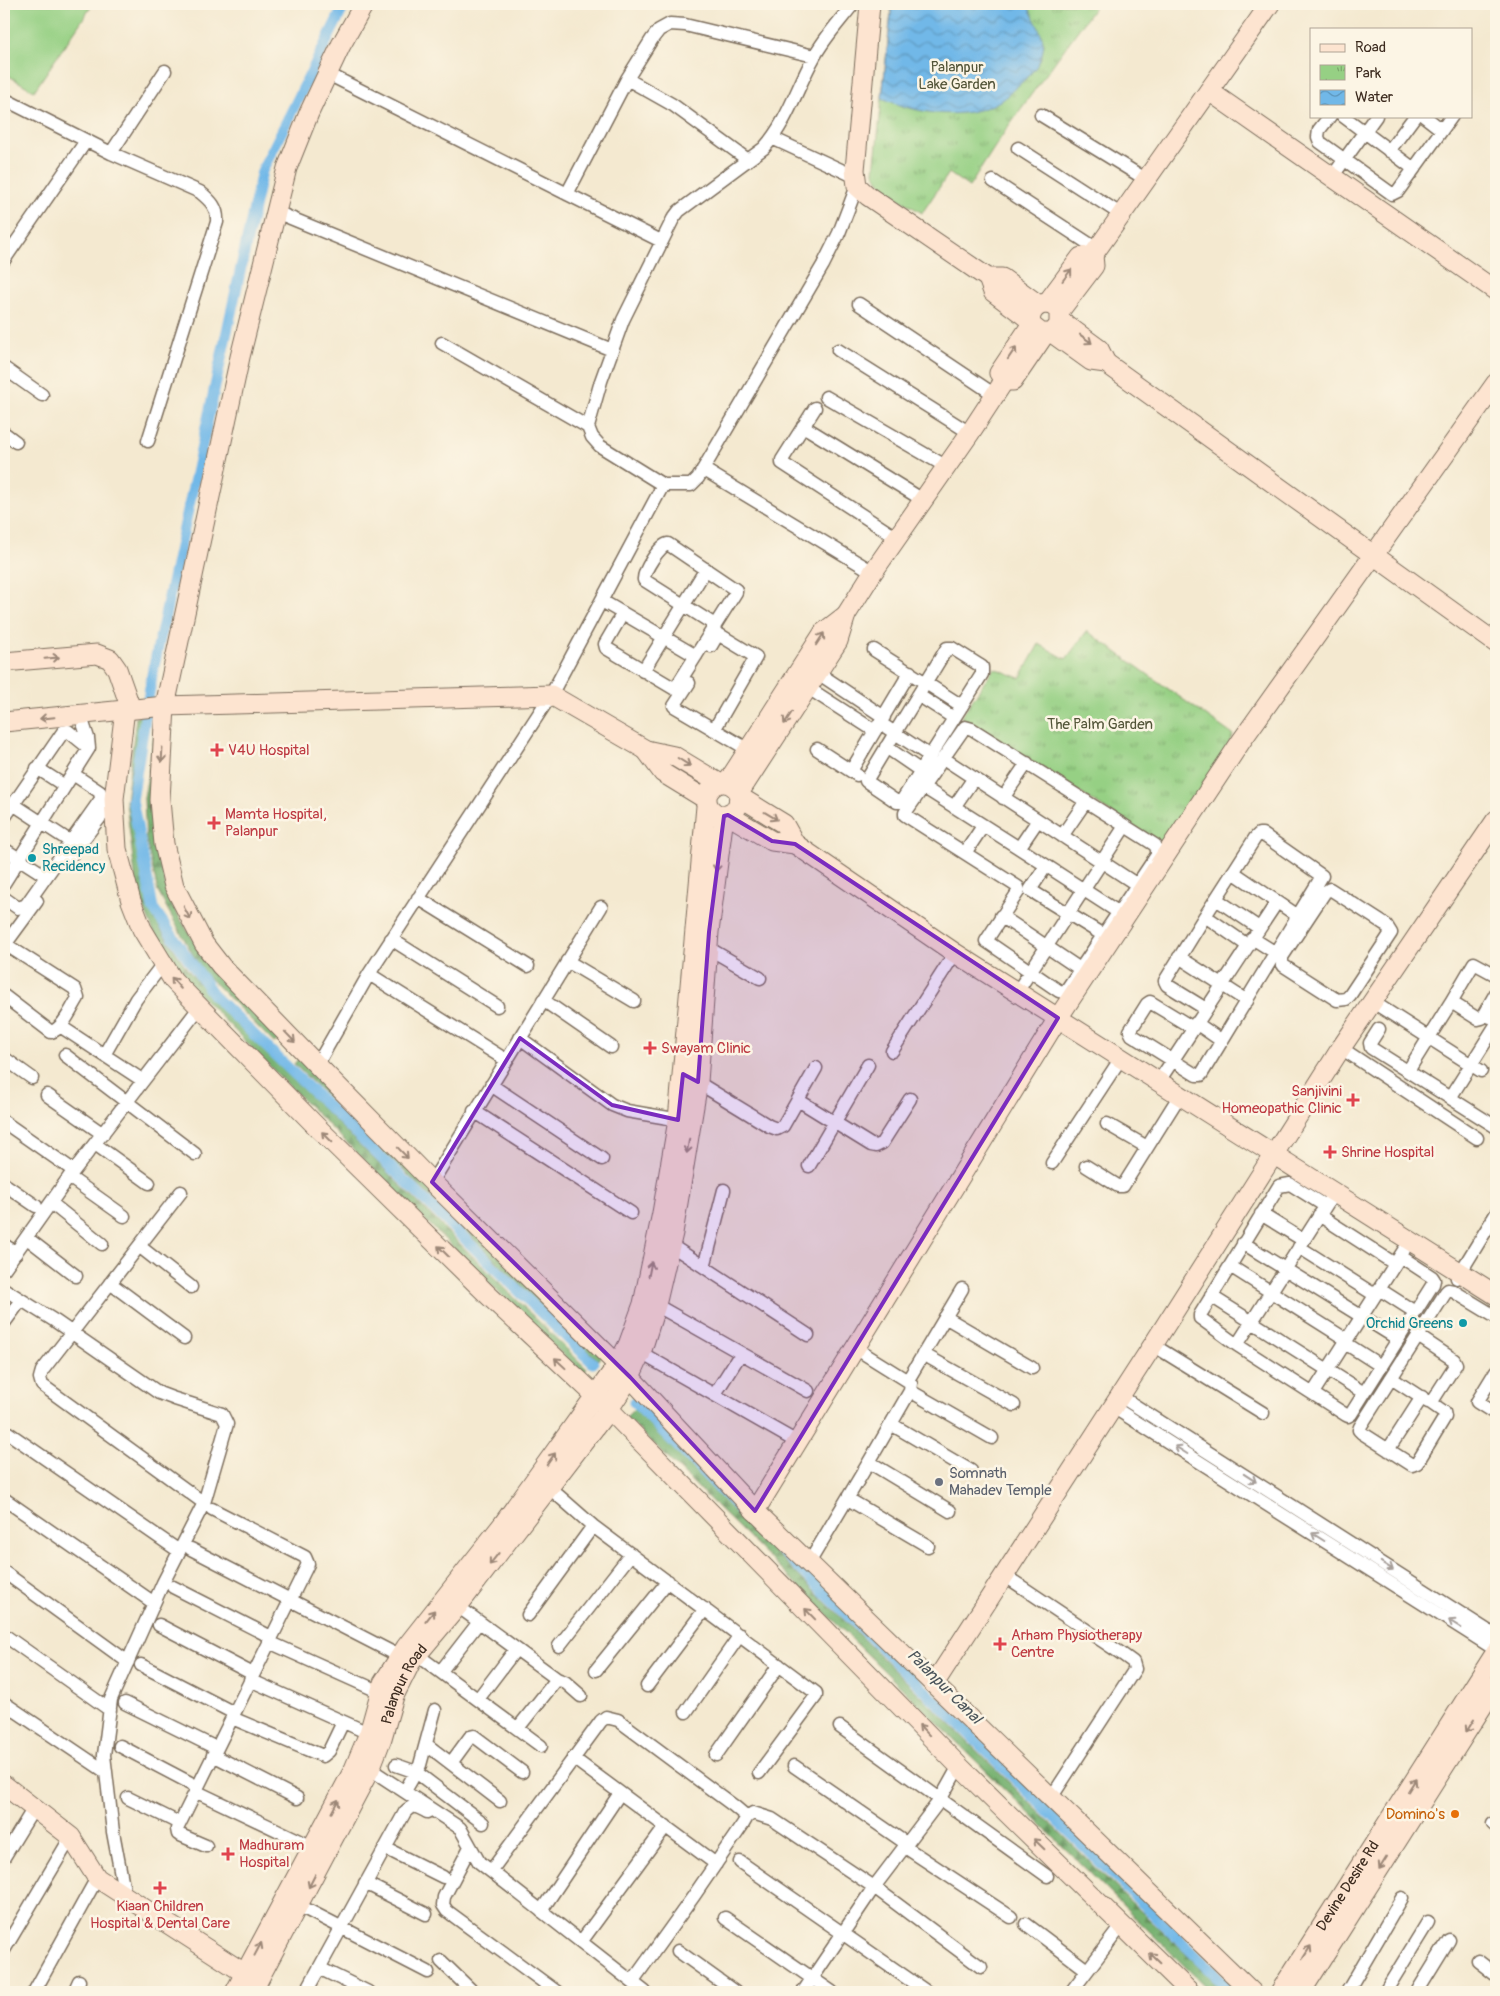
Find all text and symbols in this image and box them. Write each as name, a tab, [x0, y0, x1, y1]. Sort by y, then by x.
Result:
legend	[1310, 28, 1472, 118]
text: Road	[1355, 38, 1386, 57]
park label: Palanpur Lake Garden	[918, 58, 996, 94]
text: Park	[1355, 64, 1382, 83]
text: Water	[1355, 88, 1394, 107]
one-way arrow	[1062, 269, 1073, 282]
one-way arrow	[1079, 334, 1093, 344]
one-way arrow	[1008, 346, 1018, 360]
one-way arrow	[815, 633, 825, 647]
one-way arrow	[44, 653, 60, 663]
one-way arrow	[783, 711, 793, 725]
one-way arrow	[40, 713, 56, 723]
park label: The Palm Garden	[1047, 715, 1153, 734]
place label: V4U Hospital	[228, 741, 309, 760]
marker: V4U Hospital	[210, 743, 224, 757]
one-way arrow	[158, 747, 167, 763]
one-way arrow	[677, 757, 691, 767]
place label: Mamta Hospital, Palanpur	[225, 805, 327, 841]
one-way arrow	[764, 812, 778, 822]
marker: Mamta Hospital, Palanpur	[207, 816, 221, 830]
place label: Shreepad Recidency	[42, 840, 106, 876]
marker: Shreepad Recidency	[26, 852, 38, 864]
one-way arrow	[712, 856, 722, 872]
one-way arrow	[183, 905, 192, 920]
one-way arrow	[171, 977, 182, 990]
one-way arrow	[284, 1031, 296, 1043]
place label: Swayam Clinic	[661, 1039, 751, 1058]
marker: Swayam Clinic	[643, 1041, 657, 1055]
place label: Sanjivini Homeopathic Clinic	[1221, 1082, 1342, 1118]
marker: Sanjivini Homeopathic Clinic	[1346, 1093, 1360, 1107]
one-way arrow	[321, 1130, 333, 1143]
one-way arrow	[683, 1137, 693, 1153]
place label: Shrine Hospital	[1341, 1143, 1434, 1162]
marker: Shrine Hospital	[1323, 1145, 1337, 1159]
one-way arrow	[397, 1147, 409, 1159]
one-way arrow	[436, 1245, 449, 1257]
one-way arrow	[646, 1261, 656, 1277]
place label: Orchid Greens	[1366, 1314, 1453, 1333]
marker: Orchid Greens	[1457, 1317, 1469, 1329]
one-way arrow	[554, 1357, 567, 1369]
one-way arrow	[1174, 1445, 1188, 1455]
one-way arrow	[546, 1452, 556, 1466]
place label: Somnath Mahadev Temple	[949, 1464, 1052, 1500]
one-way arrow	[1242, 1474, 1256, 1484]
marker: Somnath Mahadev Temple	[933, 1476, 945, 1488]
one-way arrow	[1311, 1532, 1325, 1542]
one-way arrow	[489, 1552, 500, 1565]
one-way arrow	[1379, 1561, 1393, 1571]
one-way arrow	[804, 1608, 816, 1620]
one-way arrow	[425, 1610, 436, 1623]
one-way arrow	[1448, 1619, 1462, 1630]
place label: Arham Physiotherapy Centre	[1011, 1626, 1143, 1662]
marker: Arham Physiotherapy Centre	[993, 1637, 1007, 1651]
street label: Palanpur Road	[377, 1640, 432, 1727]
water label: Palanpur Canal	[903, 1645, 987, 1730]
one-way arrow	[1465, 1718, 1475, 1732]
one-way arrow	[918, 1724, 930, 1736]
one-way arrow	[1407, 1778, 1417, 1792]
one-way arrow	[331, 1799, 340, 1814]
place label: Domino's	[1386, 1805, 1445, 1824]
marker: Domino's	[1449, 1808, 1461, 1820]
place label: Madhuram Hospital	[239, 1836, 304, 1872]
street label: Devine Desire Rd	[1312, 1837, 1384, 1935]
one-way arrow	[1033, 1838, 1045, 1850]
marker: Madhuram Hospital	[221, 1847, 235, 1861]
one-way arrow	[1378, 1856, 1388, 1870]
one-way arrow	[307, 1873, 316, 1888]
marker: Kiaan Children Hospital & Dental Care	[153, 1881, 167, 1895]
place label: Kiaan Children Hospital & Dental Care	[90, 1897, 231, 1933]
one-way arrow	[253, 1942, 263, 1957]
one-way arrow	[1302, 1945, 1312, 1959]
one-way arrow	[1149, 1952, 1162, 1964]

